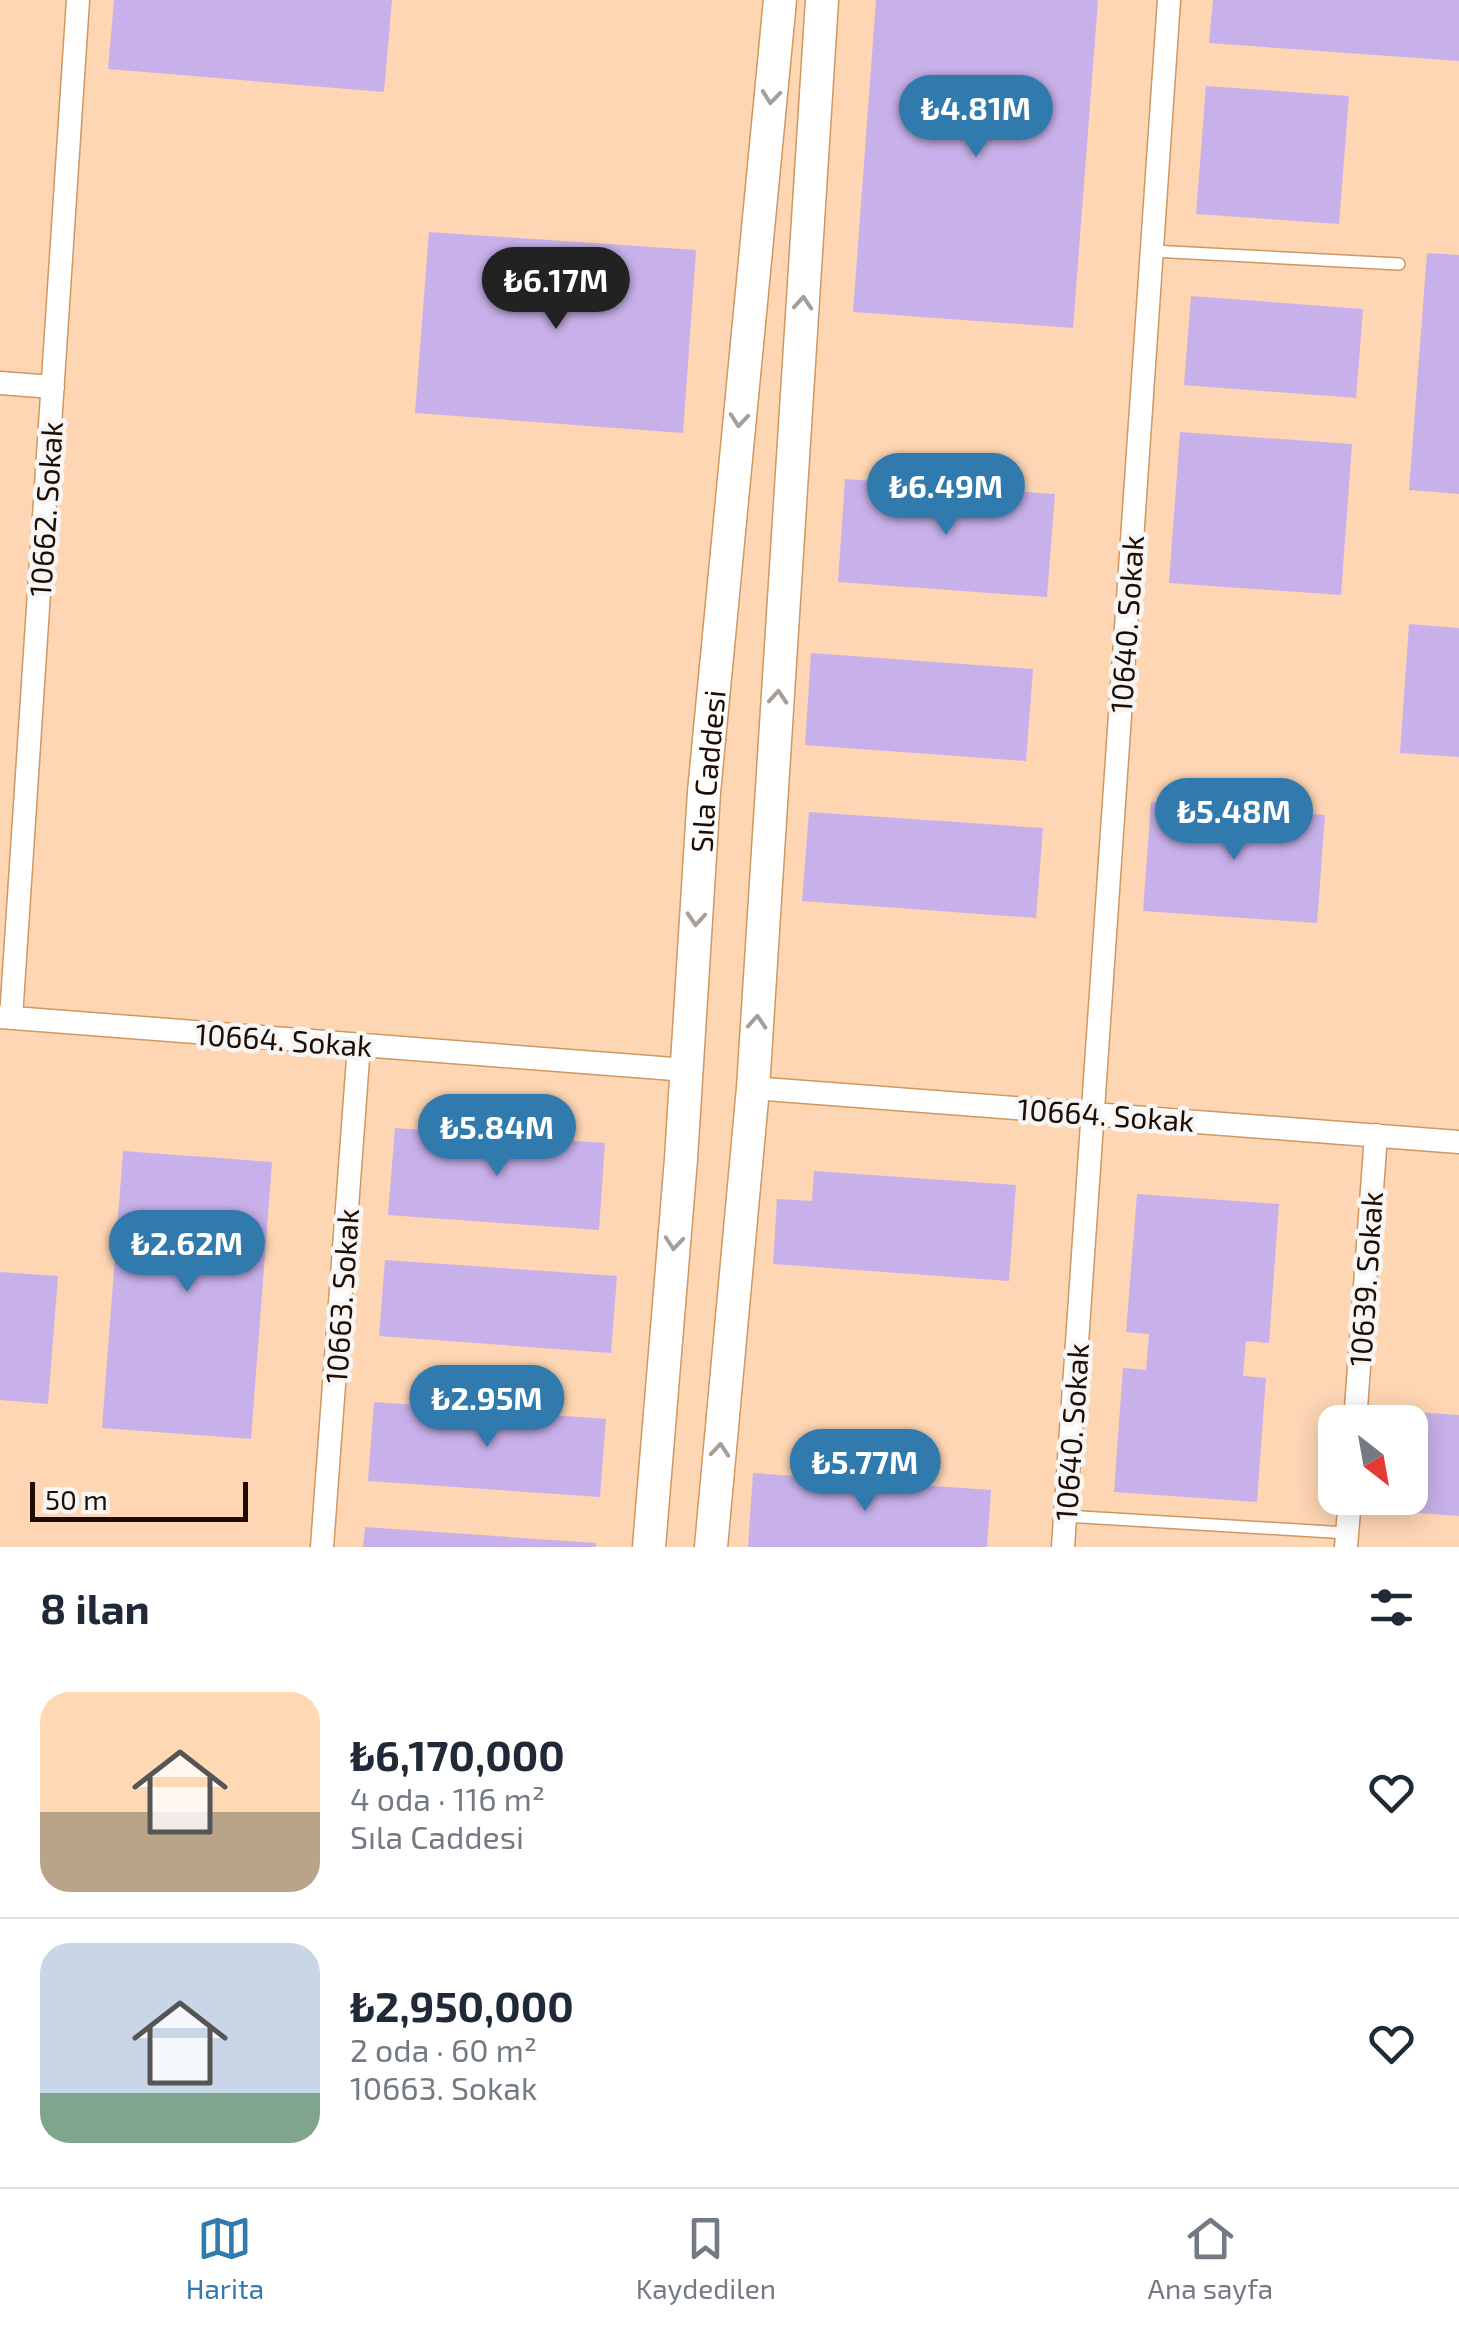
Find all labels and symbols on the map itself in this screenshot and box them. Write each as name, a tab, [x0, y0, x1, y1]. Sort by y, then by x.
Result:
pin: ₺4.81M	[895, 75, 1057, 160]
one-way arrow	[760, 89, 782, 105]
pin: ₺6.17M	[475, 247, 637, 332]
one-way arrow	[792, 295, 813, 311]
one-way arrow	[728, 413, 750, 429]
street label: 10662. Sokak	[21, 420, 69, 598]
pin: ₺6.49M	[865, 453, 1027, 538]
street label: 10640. Sokak	[1102, 534, 1150, 714]
street label: Sıla Caddesi	[682, 688, 732, 854]
one-way arrow	[766, 689, 788, 705]
pin: ₺5.48M	[1153, 778, 1315, 863]
one-way arrow	[686, 911, 707, 927]
one-way arrow	[746, 1013, 767, 1029]
street label: 10664. Sokak	[194, 1015, 374, 1063]
street label: 10664. Sokak	[1016, 1090, 1196, 1138]
pin: ₺5.84M	[416, 1094, 578, 1179]
street label: 10639. Sokak	[1341, 1190, 1389, 1368]
street label: 10663. Sokak	[317, 1207, 365, 1385]
pin: ₺2.62M	[106, 1210, 268, 1295]
one-way arrow	[664, 1235, 686, 1251]
street label: 10640. Sokak	[1047, 1342, 1095, 1522]
pin: ₺2.95M	[406, 1365, 568, 1450]
north arrow	[1318, 1405, 1428, 1515]
pin: ₺5.77M	[784, 1429, 946, 1514]
one-way arrow	[708, 1441, 730, 1457]
scale bar	[30, 1477, 248, 1522]

